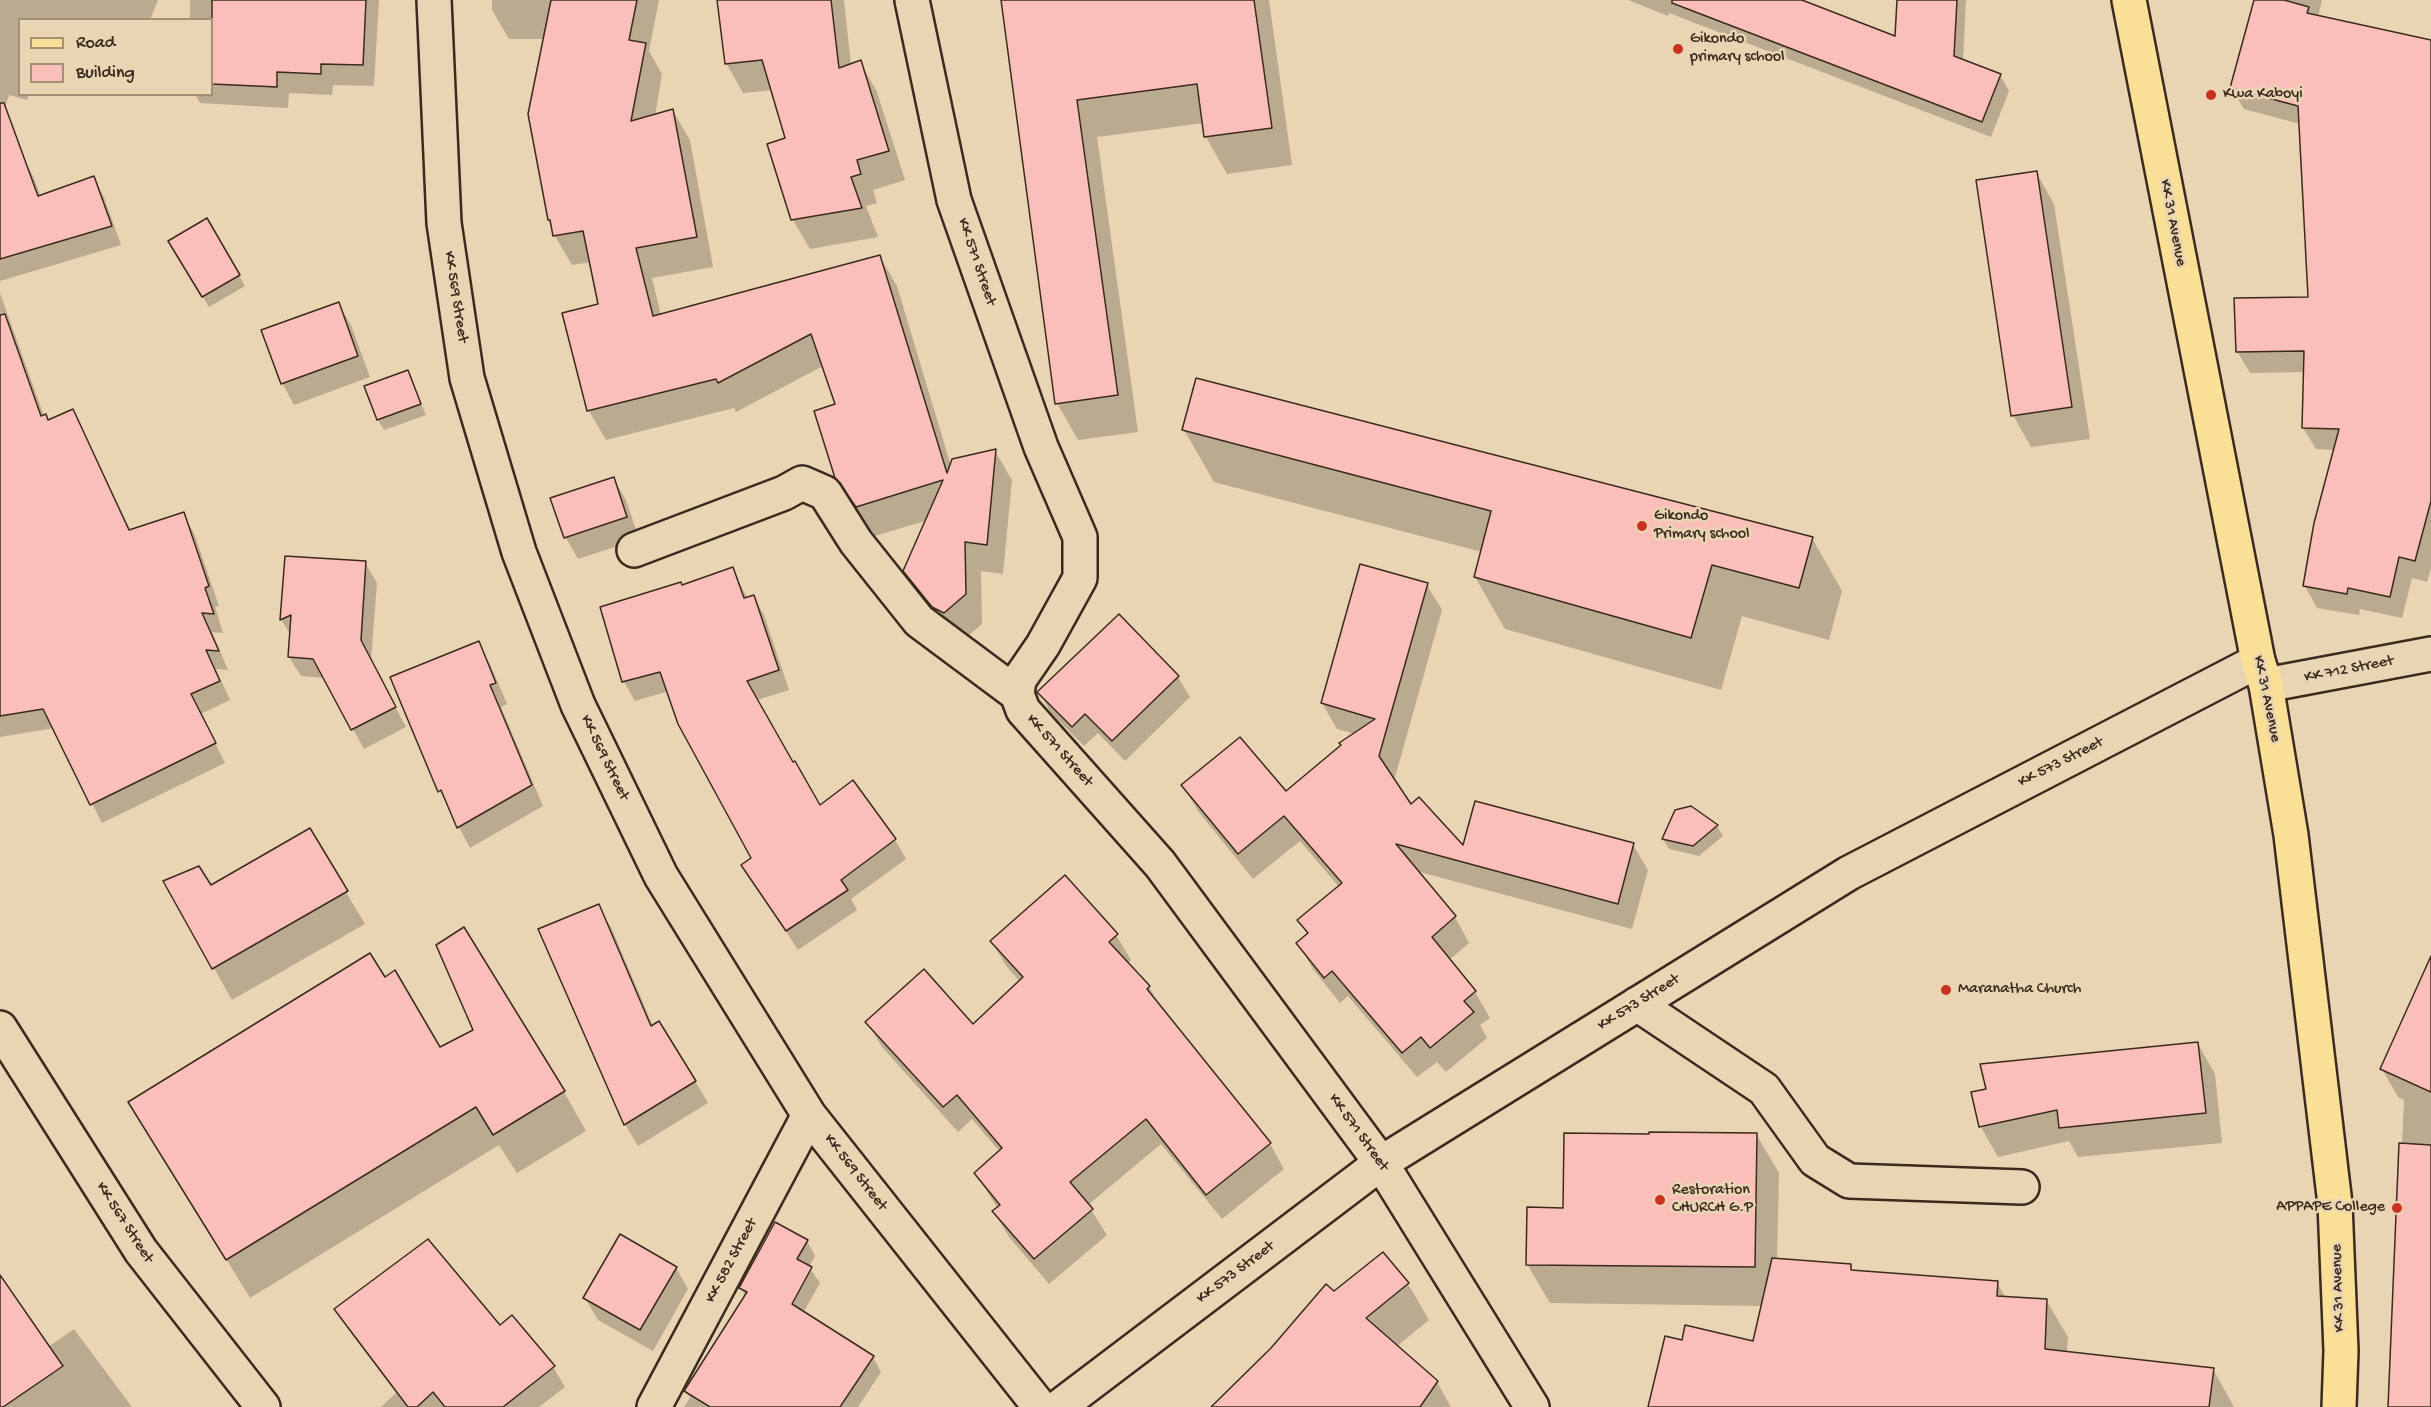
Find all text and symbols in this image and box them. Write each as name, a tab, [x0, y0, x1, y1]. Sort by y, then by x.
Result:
legend	[18, 18, 213, 96]
place label: Gikondo primary school	[1690, 30, 1785, 68]
text: Road	[76, 33, 115, 54]
marker: Gikondo primary school	[1671, 42, 1685, 56]
text: Building	[76, 63, 135, 84]
place label: Kwa Kaboyi	[2223, 85, 2303, 105]
marker: Kwa Kaboyi	[2204, 88, 2218, 102]
street label: KK 31 Avenue	[2154, 178, 2190, 268]
street label: KK 571 Street	[952, 216, 1000, 308]
street label: KK 569 Street	[438, 250, 472, 344]
place label: Gikondo Primary school	[1654, 507, 1750, 545]
marker: Gikondo Primary school	[1635, 519, 1649, 533]
street label: KK 712 Street	[2303, 652, 2395, 688]
street label: KK 31 Avenue	[2247, 654, 2285, 744]
street label: KK 571 Street	[1021, 711, 1097, 791]
street label: KK 569 Street	[575, 712, 633, 804]
street label: KK 573 Street	[2015, 733, 2107, 793]
street label: KK 573 Street	[1595, 970, 1683, 1036]
place label: Maranatha Church	[1958, 980, 2081, 1000]
marker: Maranatha Church	[1939, 983, 1953, 997]
street label: KK 571 Street	[1323, 1091, 1393, 1175]
street label: KK 569 Street	[819, 1131, 891, 1215]
street label: KK 567 Street	[91, 1179, 157, 1267]
place label: Restoration CHURCH G.P	[1672, 1181, 1753, 1219]
marker: Restoration CHURCH G.P	[1653, 1193, 1667, 1207]
place label: APPAPE College	[2276, 1198, 2385, 1218]
marker: APPAPE College	[2390, 1201, 2404, 1215]
street label: KK 582 Street	[702, 1215, 762, 1307]
street label: KK 573 Street	[1193, 1237, 1279, 1309]
street label: KK 31 Avenue	[2328, 1244, 2350, 1332]

